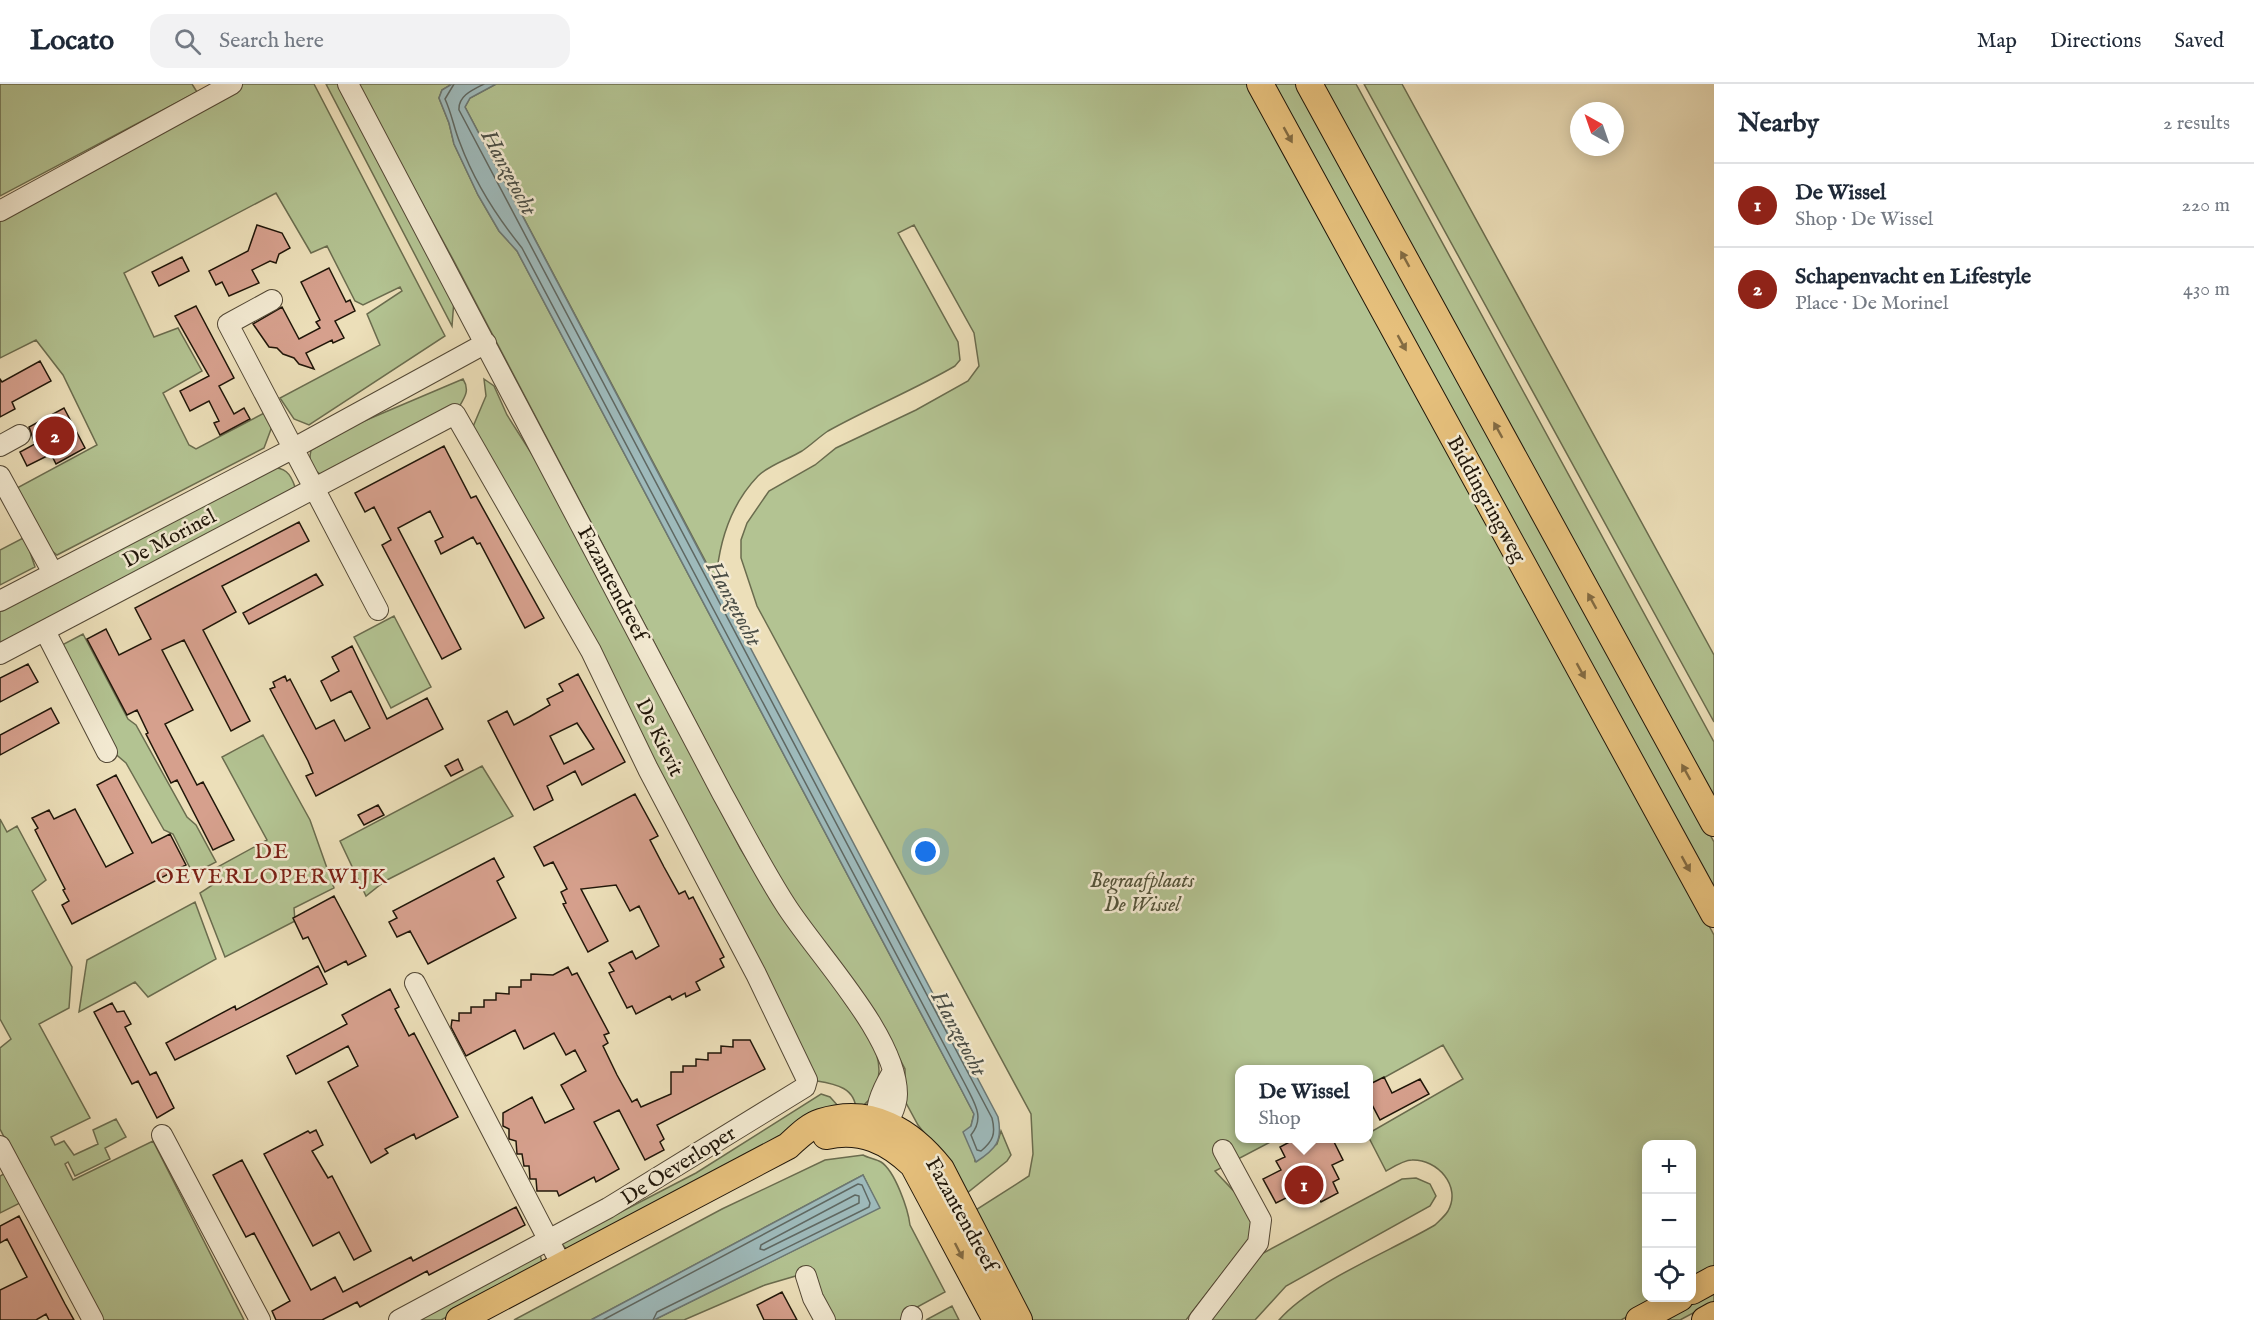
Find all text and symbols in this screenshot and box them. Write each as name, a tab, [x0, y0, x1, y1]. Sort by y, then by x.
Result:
search box	[150, 14, 570, 68]
text: Locato	[30, 24, 114, 59]
icon: search	[171, 25, 204, 58]
text: Search here	[219, 27, 324, 55]
text: Map	[1977, 28, 2017, 55]
text: Directions	[2050, 28, 2141, 55]
text: Saved	[2174, 28, 2224, 55]
north arrow	[1570, 102, 1624, 156]
text: Nearby	[1738, 107, 1819, 140]
text: 2 results	[2163, 111, 2230, 136]
water label: Hanzetocht	[474, 125, 543, 221]
one-way arrow	[1283, 127, 1293, 144]
text: De Wissel	[1795, 179, 1886, 207]
text: 1	[1754, 193, 1761, 218]
text: 220 m	[2182, 193, 2230, 218]
text: Shop · De Wissel	[1795, 207, 1933, 232]
one-way arrow	[1400, 250, 1410, 267]
text: Schapenvacht en Lifestyle	[1795, 263, 2031, 291]
text: 2	[1753, 277, 1762, 302]
text: 430 m	[2183, 277, 2230, 302]
text: Place · De Morinel	[1795, 291, 1949, 316]
one-way arrow	[1397, 335, 1407, 352]
pin: 2	[36, 414, 74, 458]
one-way arrow	[1494, 421, 1504, 438]
street label: Biddingringweg	[1440, 432, 1532, 568]
street label: De Morinel	[118, 503, 221, 575]
street label: Fazantendreef	[570, 522, 655, 649]
water label: Hanzetocht	[699, 556, 768, 652]
one-way arrow	[1587, 592, 1597, 609]
one-way arrow	[1576, 663, 1586, 680]
street label: De Kievit	[628, 694, 689, 781]
one-way arrow	[1681, 763, 1691, 780]
your location	[911, 837, 940, 866]
district label: DE OEVERLOPERWIJK	[155, 838, 389, 891]
one-way arrow	[1681, 856, 1692, 872]
park label: Begraafplaats De Wissel	[1090, 868, 1195, 919]
water label: Hanzetocht	[924, 986, 993, 1082]
popup	[1235, 1065, 1373, 1143]
text: De Wissel	[1258, 1078, 1350, 1106]
text: Shop	[1258, 1106, 1301, 1131]
street label: De Oeverloper	[616, 1120, 741, 1212]
map controls	[1642, 1140, 1696, 1302]
button: +	[1642, 1140, 1696, 1194]
street label: Fazantendreef	[918, 1153, 1005, 1279]
pin: 1	[1284, 1162, 1324, 1208]
button: −	[1642, 1194, 1696, 1248]
one-way arrow	[955, 1242, 964, 1259]
button: locate	[1642, 1248, 1696, 1302]

